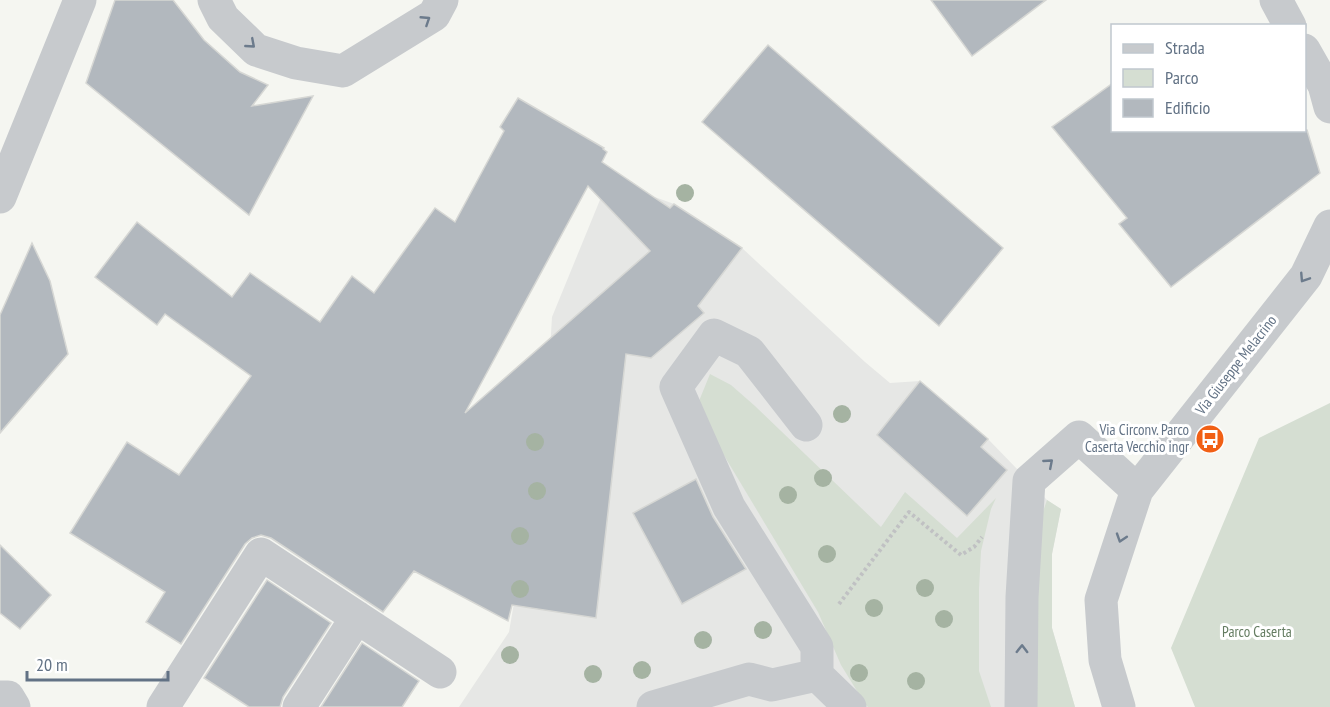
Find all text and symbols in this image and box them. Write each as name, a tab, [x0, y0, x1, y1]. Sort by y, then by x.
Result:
one-way arrow	[420, 15, 430, 27]
legend	[1111, 24, 1306, 132]
text: Strada	[1165, 36, 1205, 59]
one-way arrow	[244, 37, 255, 48]
text: Parco	[1165, 66, 1199, 89]
text: Edificio	[1165, 96, 1211, 119]
one-way arrow	[1300, 271, 1311, 282]
street label: Via Giuseppe Melacrino	[1190, 311, 1280, 419]
place label: Via Circonv. Parco Caserta Vecchio ingr	[1085, 420, 1190, 456]
bus stop icon: Via Circonv. Parco Caserta Vecchio ingr	[1194, 423, 1226, 455]
one-way arrow	[1042, 459, 1053, 470]
one-way arrow	[1115, 532, 1128, 543]
park label: Parco Caserta	[1222, 622, 1292, 641]
scale bar	[27, 644, 168, 682]
one-way arrow	[1016, 644, 1028, 653]
text: 20 m	[36, 653, 68, 676]

